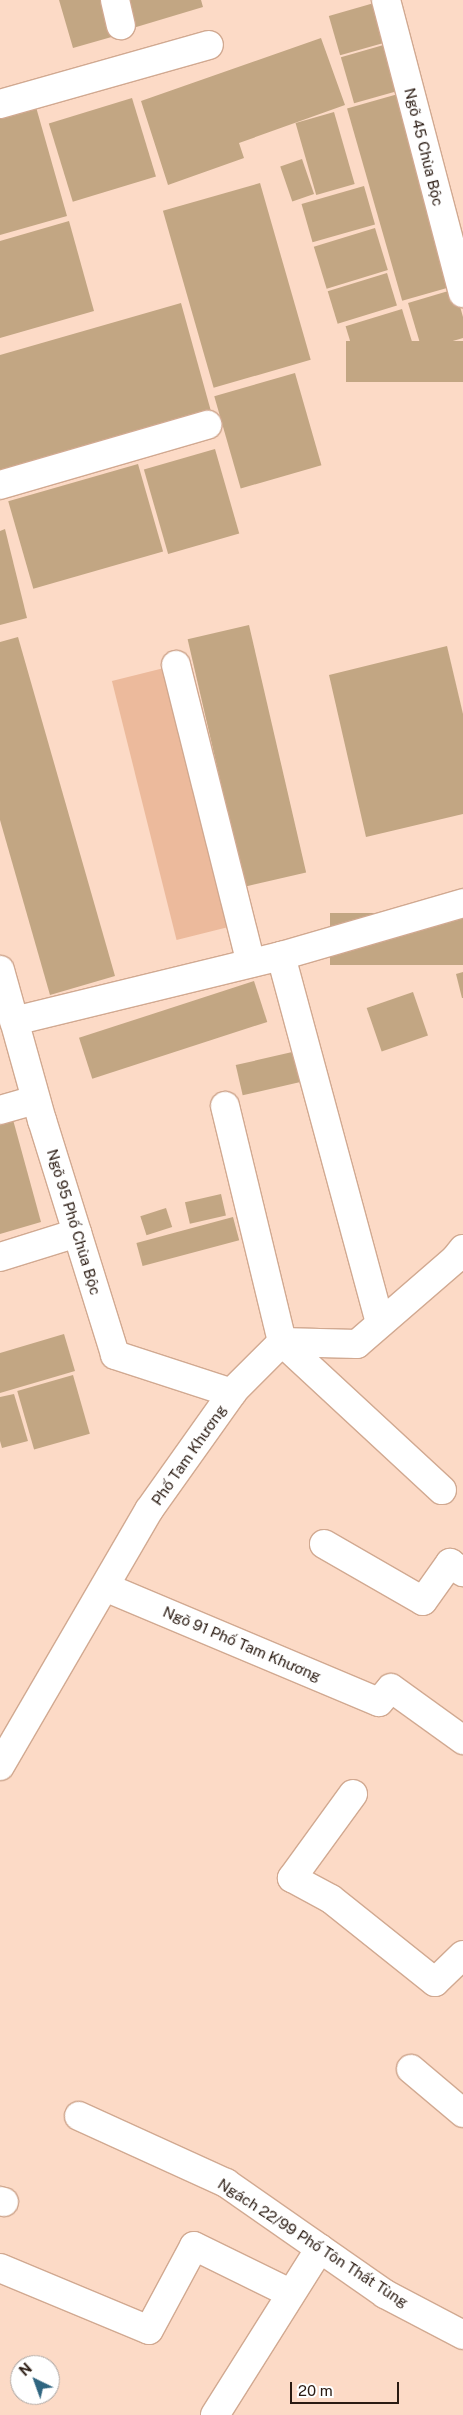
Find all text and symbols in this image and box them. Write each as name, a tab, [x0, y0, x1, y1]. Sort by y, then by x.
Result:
street label: Ngõ 45 Chùa Bộc	[401, 86, 447, 208]
street label: Ngõ 95 Phố Chùa Bộc	[43, 1147, 105, 1297]
street label: Phố Tam Khương	[148, 1401, 230, 1509]
street label: Ngõ 91 Phố Tam Khương	[160, 1602, 324, 1686]
street label: Ngách 22/99 Phố Tôn Thất Tùng	[215, 2175, 411, 2311]
north arrow	[10, 2355, 60, 2405]
text: N	[16, 2360, 35, 2379]
scale bar	[293, 2372, 402, 2404]
text: 20 m	[298, 2382, 333, 2399]

